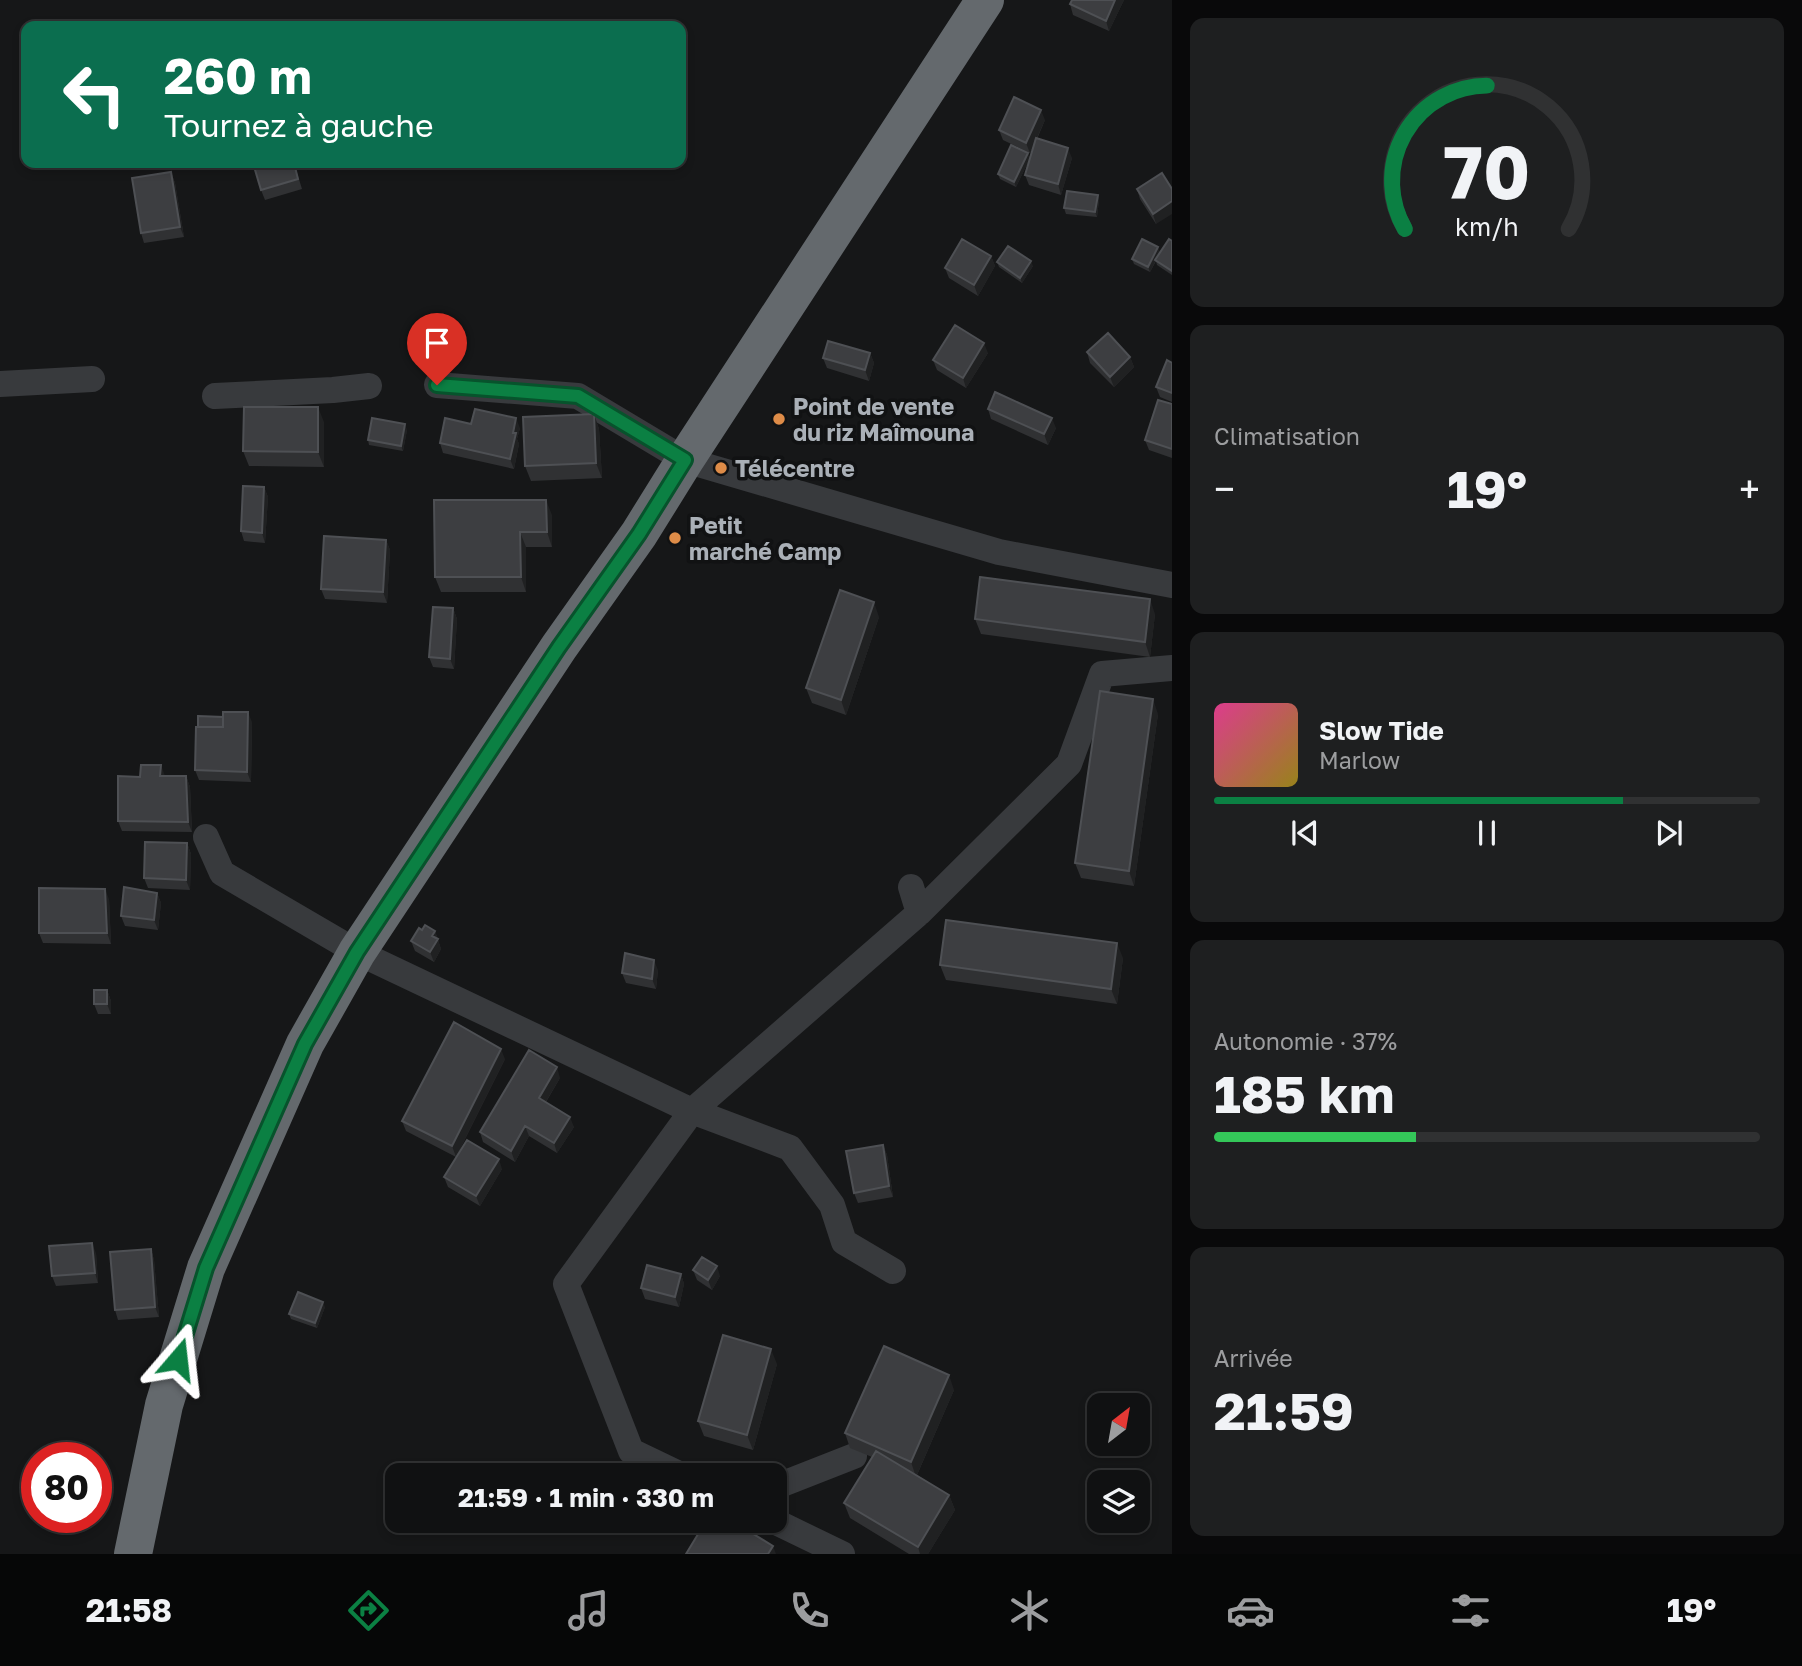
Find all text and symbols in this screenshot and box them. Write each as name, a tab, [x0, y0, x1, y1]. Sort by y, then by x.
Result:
text: 260 m	[164, 46, 312, 105]
icon: left	[49, 49, 140, 140]
text: Tournez à gauche	[164, 106, 433, 144]
text: 70	[1444, 128, 1531, 215]
text: km/h	[1455, 210, 1519, 241]
pin	[407, 313, 467, 385]
icon: arrive	[418, 324, 456, 362]
place label: Point de vente du riz Maîmouna	[793, 392, 974, 446]
marker: Point de vente du riz Maîmouna	[771, 411, 787, 427]
text: Climatisation	[1214, 422, 1360, 450]
place label: Télécentre	[735, 454, 855, 482]
text: 19°	[1447, 457, 1527, 519]
marker: Télécentre	[713, 460, 729, 476]
text: −	[1214, 466, 1235, 511]
text: +	[1739, 466, 1760, 511]
place label: Petit marché Camp	[689, 511, 842, 565]
marker: Petit marché Camp	[667, 530, 683, 546]
text: Slow Tide	[1319, 715, 1444, 746]
text: Marlow	[1319, 746, 1400, 774]
icon: previous	[1286, 814, 1324, 852]
icon: pause	[1468, 814, 1506, 852]
icon: next	[1650, 814, 1688, 852]
text: Autonomie · 37%	[1214, 1027, 1397, 1055]
text: 185 km	[1214, 1062, 1394, 1124]
position arrow	[141, 1322, 215, 1396]
text: Arrivée	[1214, 1344, 1293, 1372]
text: 21:59	[1214, 1379, 1354, 1441]
north arrow	[1087, 1393, 1150, 1456]
map controls	[1087, 1393, 1150, 1533]
speed limit sign: 80	[21, 1442, 112, 1533]
button: layers	[1087, 1470, 1150, 1533]
text: 21:59 · 1 min · 330 m	[458, 1482, 714, 1513]
icon: directions	[344, 1586, 393, 1635]
icon: music	[564, 1586, 613, 1635]
icon: phone	[785, 1586, 834, 1635]
icon: climate	[1005, 1586, 1054, 1635]
icon: car	[1226, 1586, 1275, 1635]
icon: filters	[1446, 1586, 1495, 1635]
text: 21:58	[86, 1591, 172, 1629]
text: 19°	[1667, 1591, 1716, 1629]

